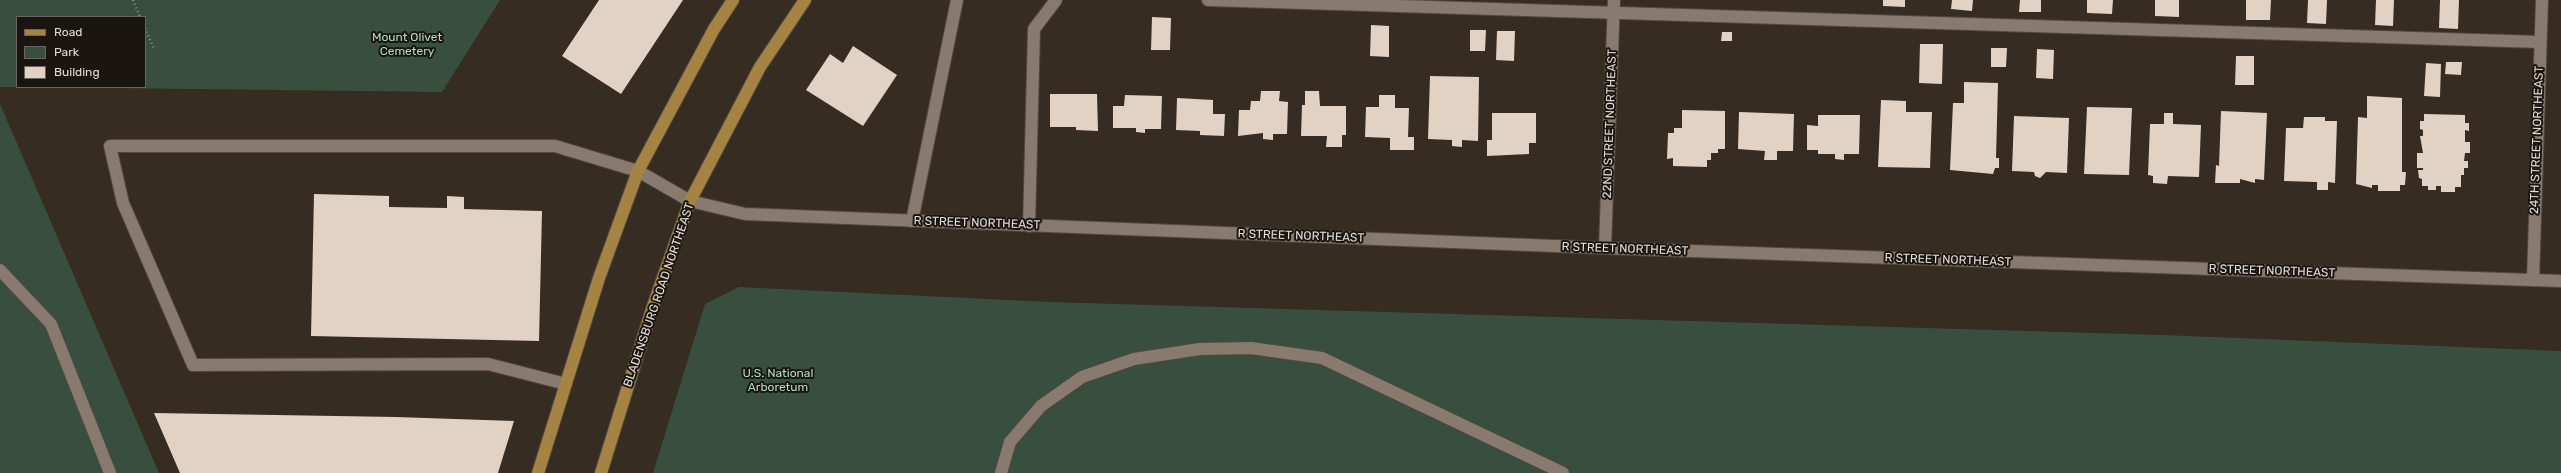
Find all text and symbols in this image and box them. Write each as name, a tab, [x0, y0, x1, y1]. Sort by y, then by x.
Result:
legend	[16, 16, 146, 88]
text: Road	[54, 25, 82, 39]
park label: Mount Olivet Cemetery	[372, 31, 442, 59]
text: Park	[54, 45, 79, 59]
street label: 22ND STREET NORTHEAST	[1600, 49, 1620, 199]
text: Building	[54, 65, 100, 79]
street label: 24TH STREET NORTHEAST	[2527, 66, 2547, 214]
street label: BLADENSBURG ROAD NORTHEAST	[621, 201, 697, 389]
street label: R STREET NORTHEAST	[913, 214, 1041, 232]
street label: R STREET NORTHEAST	[1237, 227, 1365, 245]
street label: R STREET NORTHEAST	[1561, 240, 1689, 258]
street label: R STREET NORTHEAST	[1884, 251, 2012, 269]
street label: R STREET NORTHEAST	[2208, 262, 2336, 280]
park label: U.S. National Arboretum	[743, 367, 813, 395]

